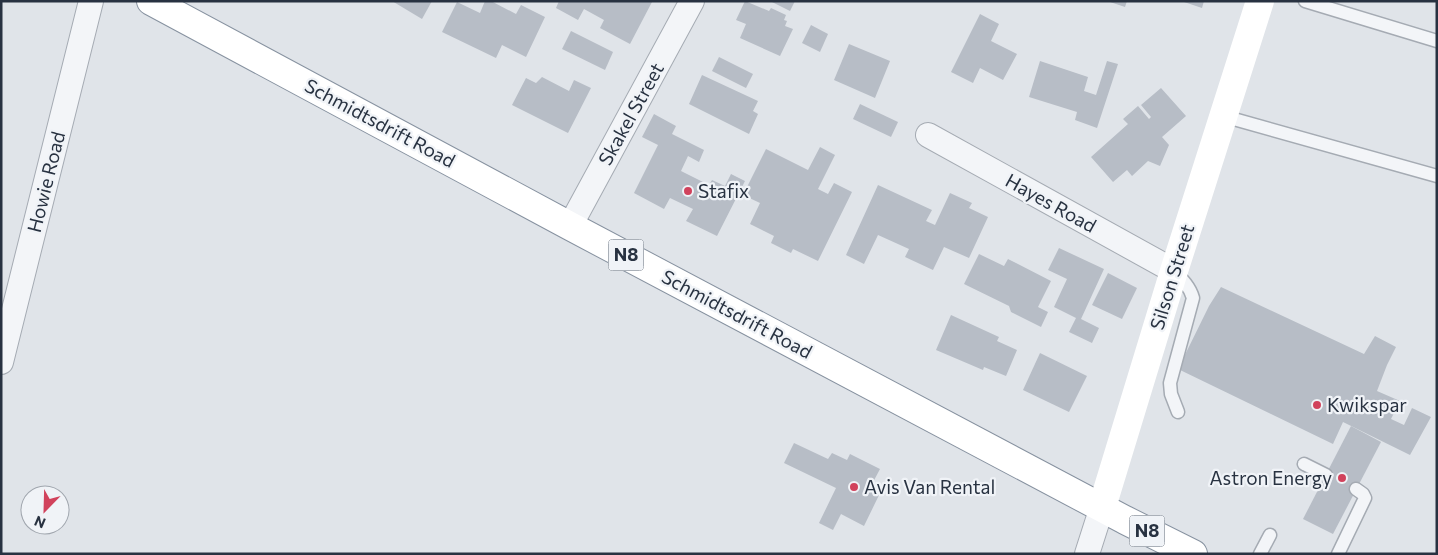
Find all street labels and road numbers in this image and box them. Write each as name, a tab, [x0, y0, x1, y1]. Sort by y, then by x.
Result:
street label: Skakel Street	[593, 58, 668, 169]
street label: Schmidtsdrift Road	[301, 73, 459, 172]
street label: Howie Road	[22, 129, 69, 235]
street label: Hayes Road	[1002, 168, 1101, 237]
street label: Silson Street	[1145, 221, 1199, 332]
road number: N8	[608, 240, 644, 270]
street label: Schmidtsdrift Road	[658, 264, 816, 363]
road number: N8	[1130, 516, 1164, 546]

